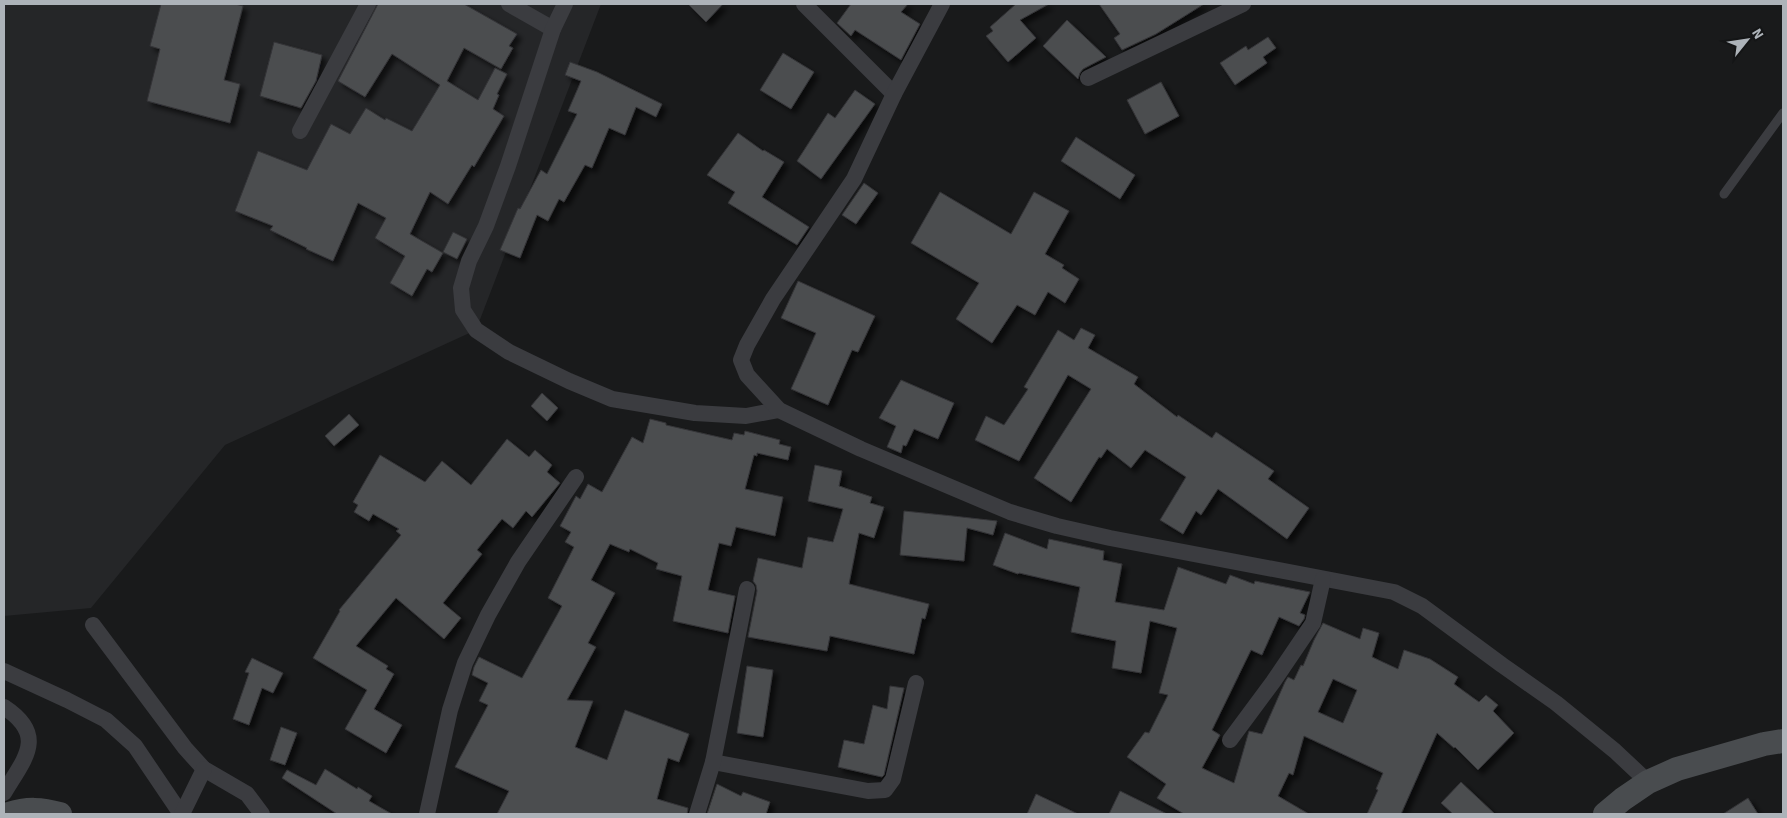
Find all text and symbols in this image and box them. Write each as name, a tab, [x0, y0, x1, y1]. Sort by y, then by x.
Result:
north arrow	[1722, 15, 1772, 65]
text: N	[1746, 25, 1768, 43]

